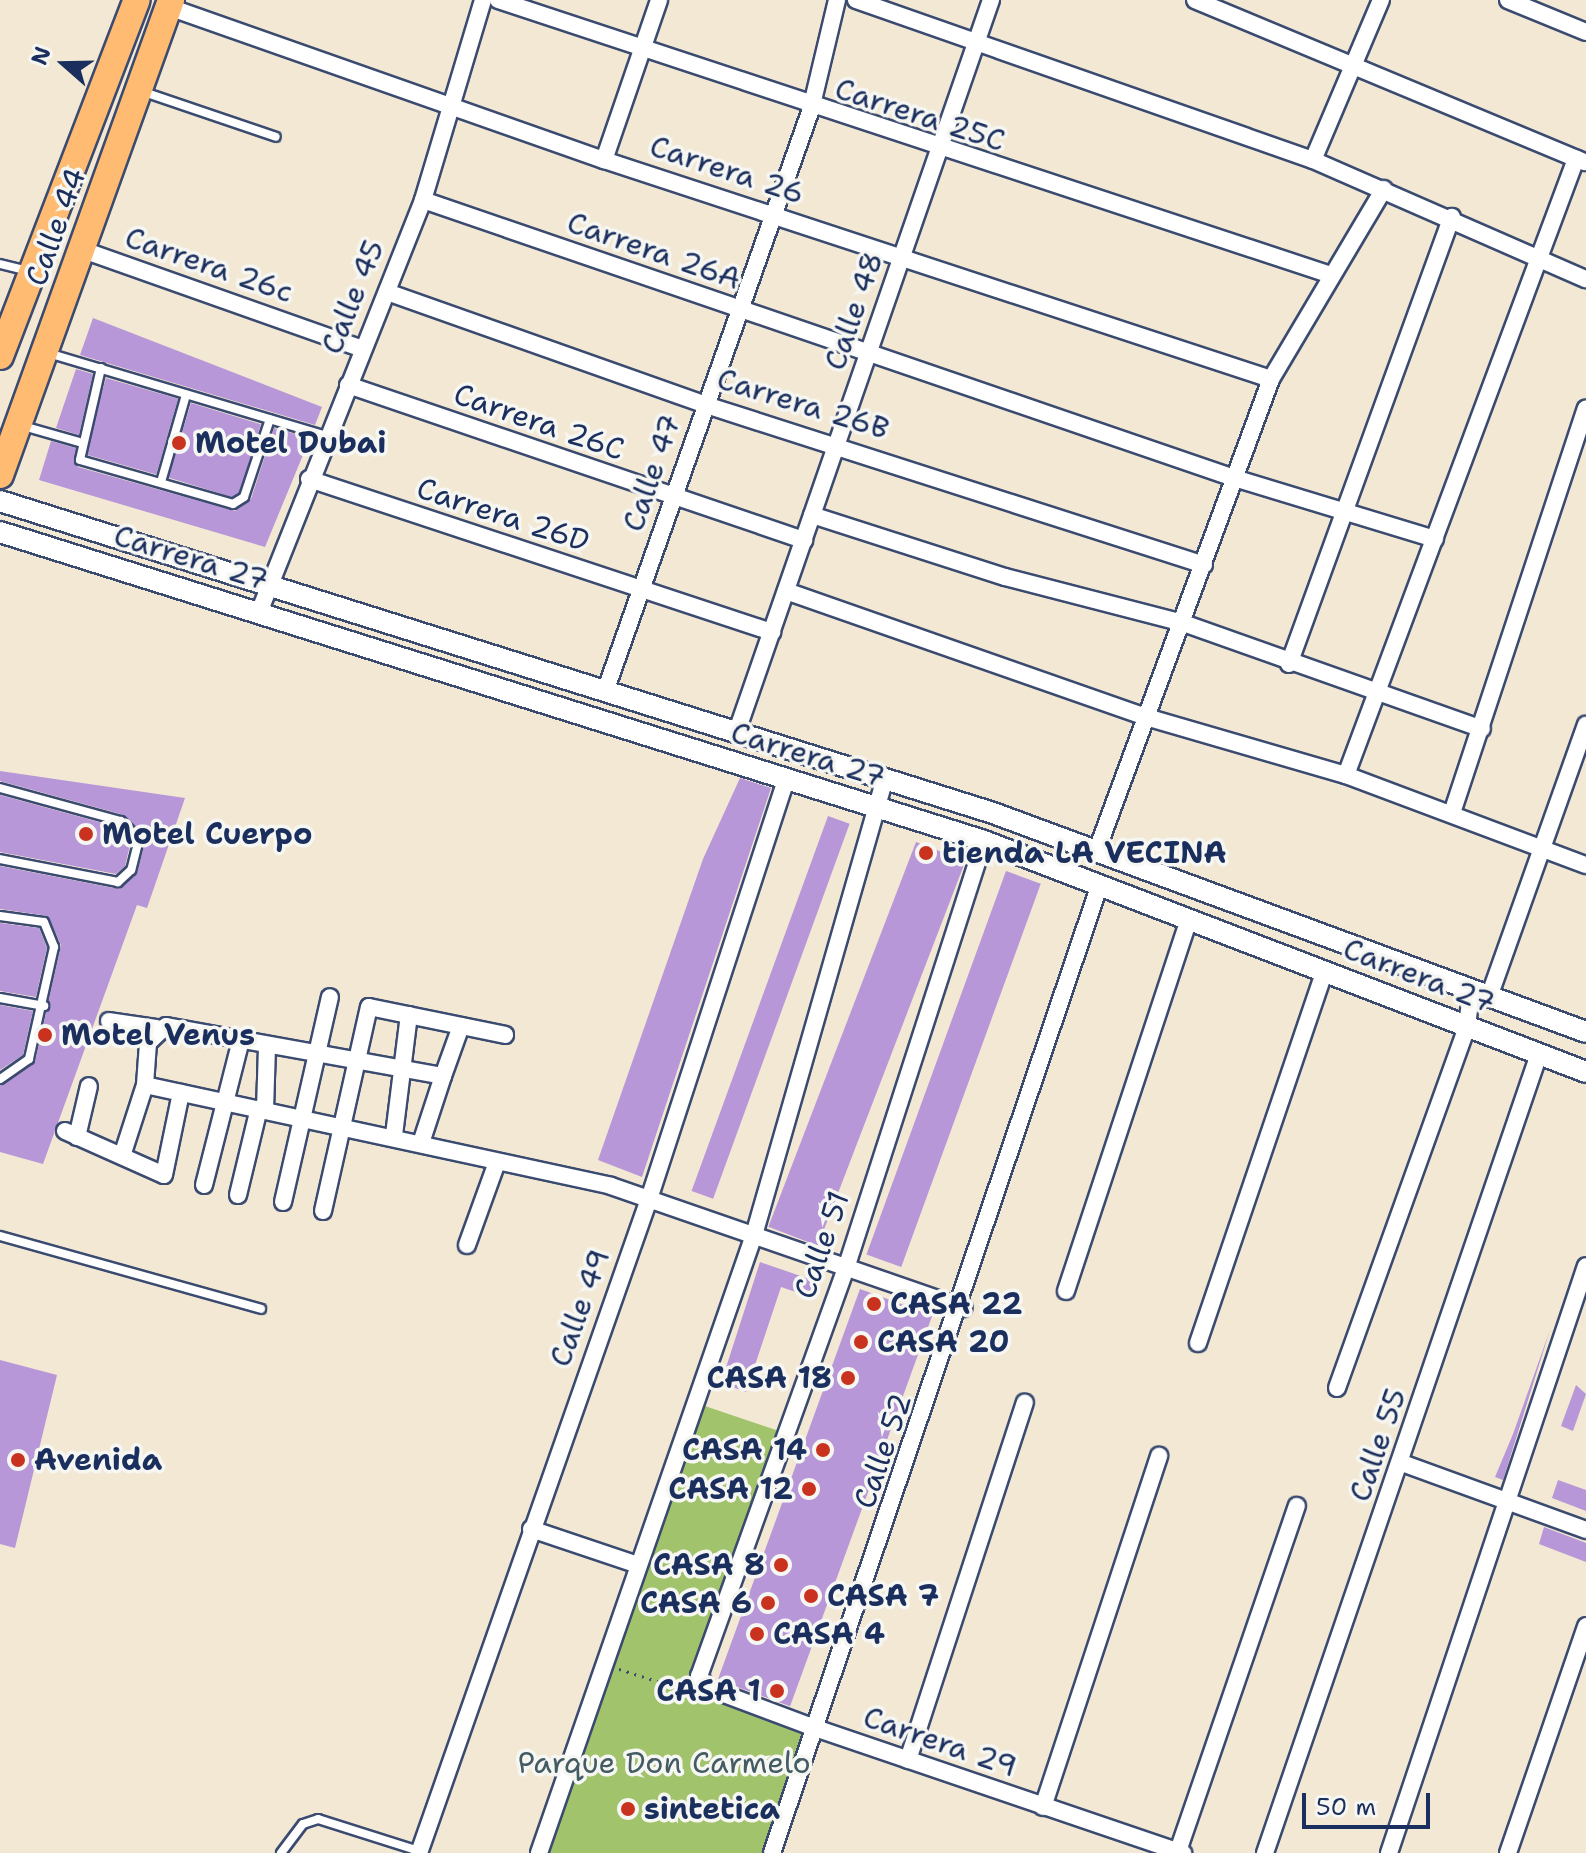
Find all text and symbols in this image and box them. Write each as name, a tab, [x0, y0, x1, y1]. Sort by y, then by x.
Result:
north arrow	[24, 24, 104, 104]
text: N	[24, 42, 58, 69]
street label: Carrera 25C	[830, 71, 1010, 159]
street label: Carrera 26	[645, 128, 809, 212]
street label: Calle 44	[18, 163, 94, 291]
street label: Carrera 26A	[562, 204, 746, 298]
street label: Carrera 26c	[120, 219, 298, 311]
street label: Calle 45	[314, 235, 392, 359]
street label: Calle 48	[817, 247, 891, 375]
street label: Carrera 26B	[713, 361, 893, 447]
street label: Carrera 26C	[449, 376, 629, 468]
street label: Calle 47	[615, 410, 689, 536]
place label: Motel Dubai	[195, 425, 386, 461]
marker: Motel Dubai	[170, 434, 188, 452]
street label: Carrera 26D	[412, 470, 594, 560]
street label: Carrera 27	[110, 517, 272, 599]
street label: Carrera 27	[727, 714, 889, 796]
place label: Motel Cuerpo	[102, 816, 312, 852]
marker: Motel Cuerpo	[77, 825, 95, 843]
place label: tienda LA VECINA	[942, 835, 1227, 871]
marker: tienda LA VECINA	[917, 844, 935, 862]
street label: Carrera 27	[1338, 931, 1500, 1021]
place label: Motel Venus	[61, 1017, 255, 1053]
marker: Motel Venus	[36, 1026, 54, 1044]
street label: Calle 51	[787, 1187, 857, 1303]
street label: Calle 49	[542, 1244, 618, 1372]
place label: CASA 22	[890, 1286, 1023, 1322]
marker: CASA 22	[865, 1295, 883, 1313]
place label: CASA 20	[877, 1324, 1009, 1360]
marker: CASA 20	[852, 1333, 870, 1351]
place label: CASA 18	[706, 1360, 832, 1396]
marker: CASA 18	[839, 1369, 857, 1387]
street label: Calle 55	[1342, 1384, 1414, 1506]
street label: Calle 52	[847, 1389, 919, 1513]
place label: CASA 14	[682, 1432, 807, 1468]
marker: CASA 14	[814, 1441, 832, 1459]
place label: Avenida	[34, 1442, 162, 1478]
marker: Avenida	[9, 1451, 27, 1469]
place label: CASA 12	[668, 1471, 793, 1507]
marker: CASA 12	[800, 1480, 818, 1498]
place label: CASA 8	[653, 1547, 765, 1583]
marker: CASA 8	[772, 1556, 790, 1574]
place label: CASA 7	[827, 1578, 939, 1614]
place label: CASA 6	[640, 1585, 752, 1621]
marker: CASA 7	[802, 1587, 820, 1605]
marker: CASA 6	[759, 1594, 777, 1612]
place label: CASA 4	[773, 1616, 885, 1652]
marker: CASA 4	[748, 1625, 766, 1643]
place label: CASA 1	[656, 1673, 761, 1709]
marker: CASA 1	[768, 1682, 786, 1700]
street label: Carrera 29	[859, 1699, 1021, 1785]
park label: Parque Don Carmelo	[517, 1745, 811, 1781]
scale bar	[1306, 1777, 1434, 1827]
place label: sintetica	[644, 1791, 780, 1827]
text: 50 m	[1316, 1791, 1376, 1823]
marker: sintetica	[619, 1800, 637, 1818]

